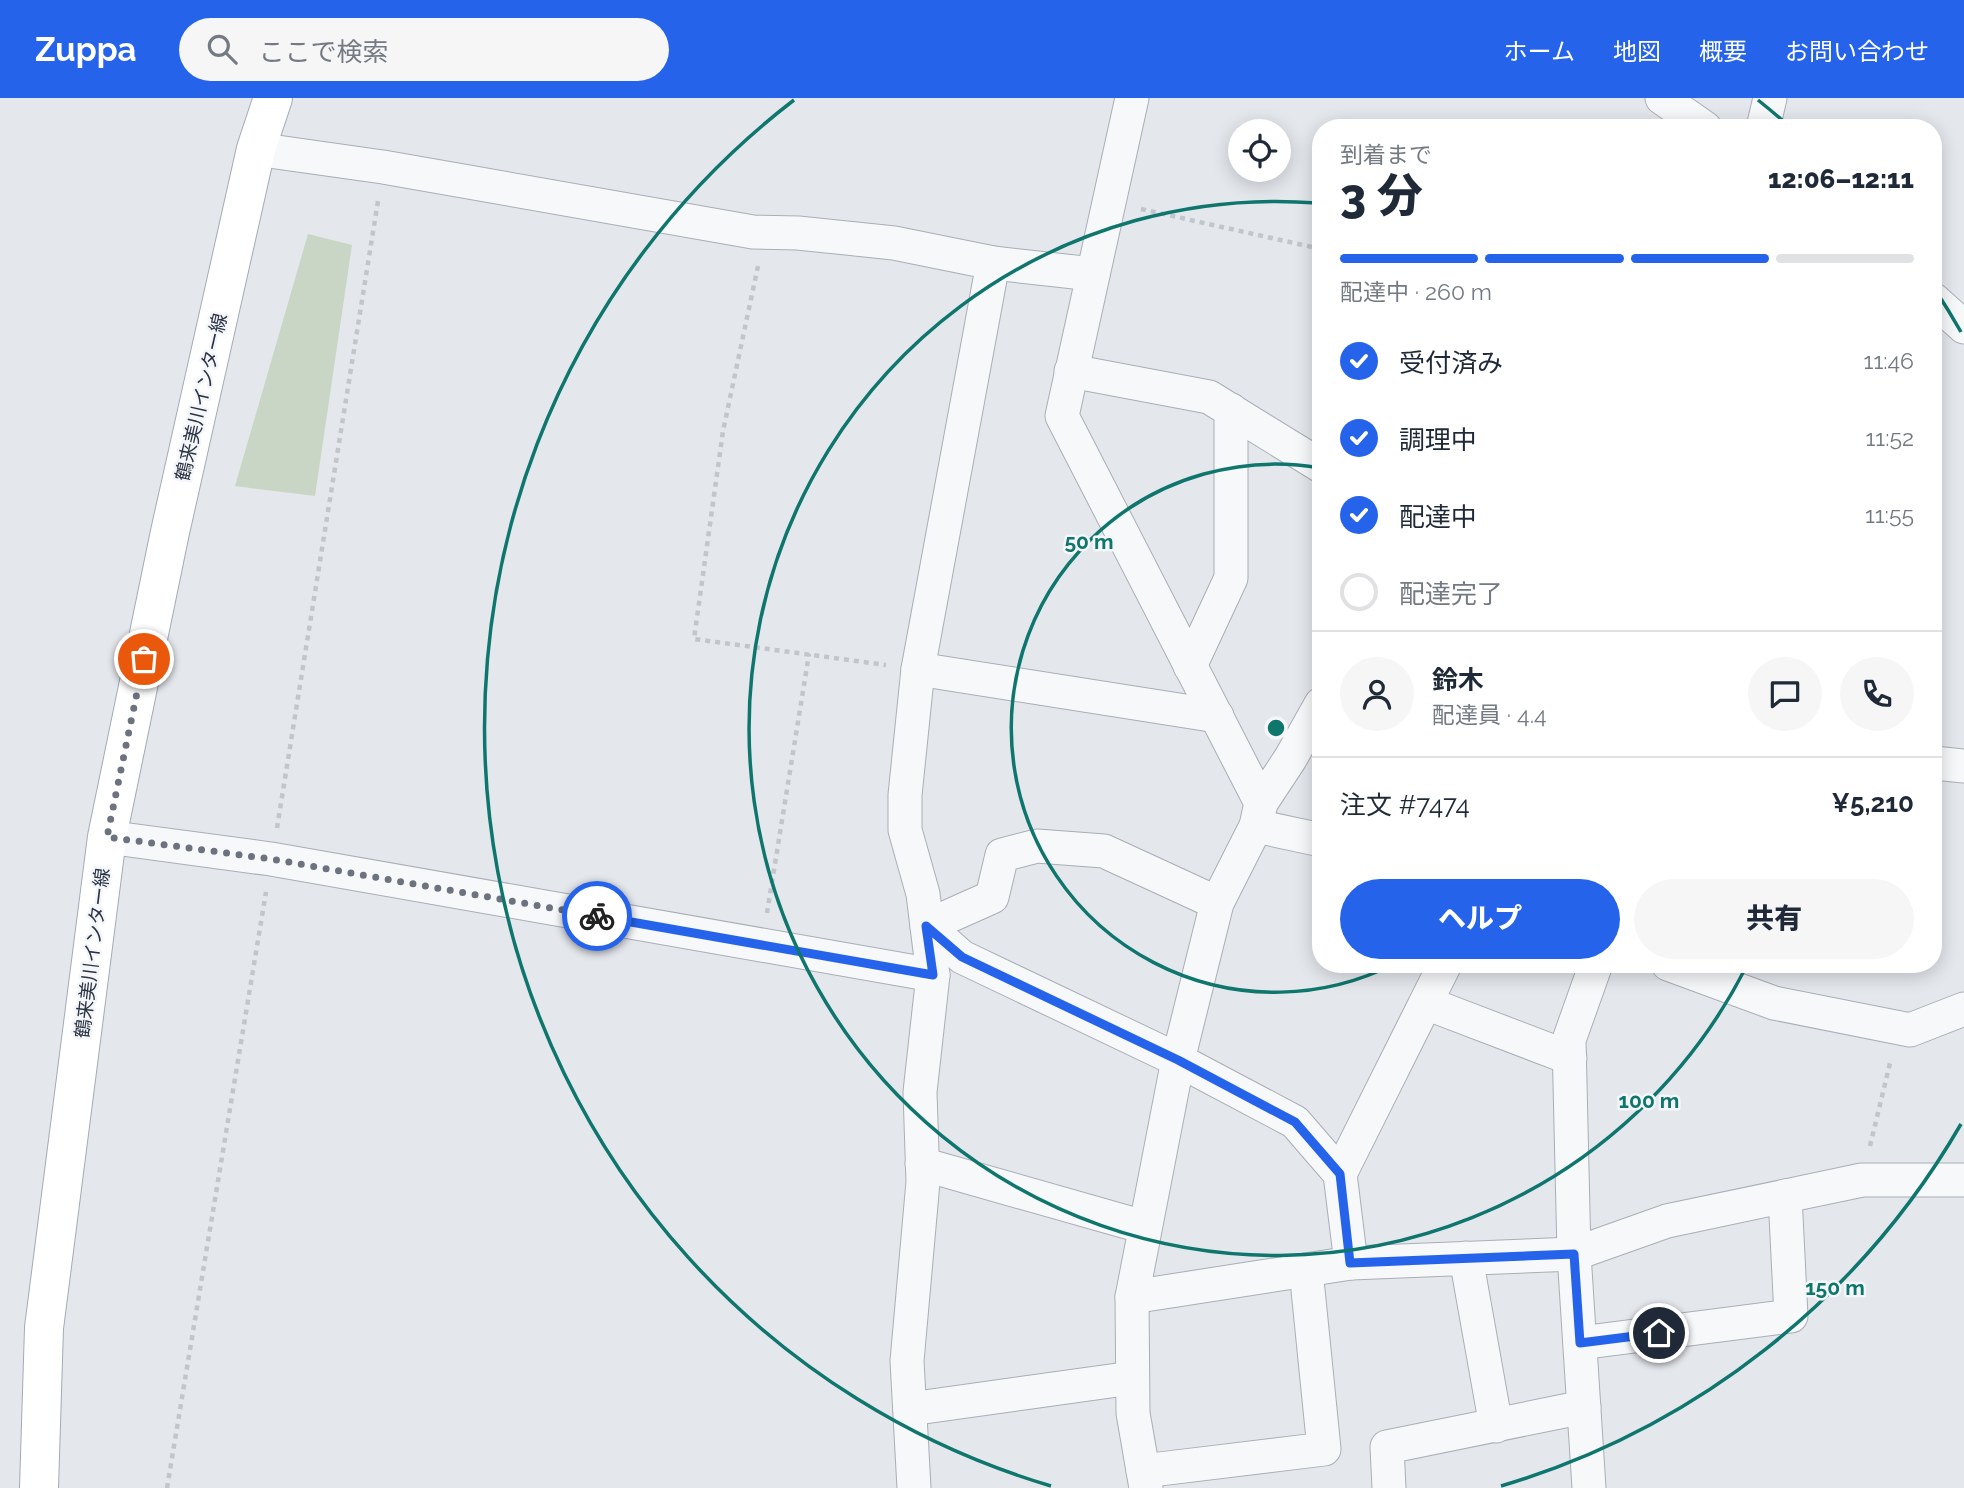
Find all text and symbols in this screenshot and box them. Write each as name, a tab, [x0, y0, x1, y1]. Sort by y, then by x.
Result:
search box	[179, 18, 669, 81]
text: Zuppa	[35, 30, 137, 69]
icon: search	[203, 30, 241, 68]
text: ここで検索	[259, 37, 389, 67]
text: ホーム	[1504, 37, 1575, 66]
text: 地図	[1613, 37, 1661, 66]
text: 概要	[1699, 37, 1747, 66]
text: お問い合わせ	[1785, 37, 1929, 66]
map controls	[1228, 119, 1291, 182]
button: locate	[1228, 119, 1291, 182]
text: 到着まで	[1340, 141, 1432, 168]
text: 12:06–12:11	[1768, 164, 1914, 194]
text: 3 分	[1340, 169, 1423, 223]
text: 配達中 · 260 m	[1340, 278, 1492, 305]
street label: 鶴来美川インター線	[171, 311, 231, 483]
icon: check	[1340, 342, 1378, 380]
text: 11:46	[1864, 347, 1914, 374]
text: 受付済み	[1399, 348, 1503, 378]
icon: check	[1340, 419, 1378, 457]
text: 11:52	[1865, 424, 1914, 451]
text: 調理中	[1399, 425, 1477, 455]
icon: check	[1340, 496, 1378, 534]
text: 11:55	[1865, 501, 1914, 528]
text: 配達中	[1399, 502, 1477, 532]
text: 50 m	[1064, 529, 1114, 554]
text: 配達完了	[1399, 579, 1503, 609]
pin	[114, 629, 174, 689]
icon: bag	[125, 640, 163, 678]
button: person	[1340, 657, 1414, 731]
button: chat	[1748, 657, 1822, 731]
button: phone	[1840, 657, 1914, 731]
text: 鈴木	[1432, 665, 1484, 695]
text: 配達員 · 4.4	[1432, 701, 1547, 728]
centre of rings	[1264, 716, 1288, 740]
text: ¥5,210	[1832, 788, 1914, 818]
text: 注文 #7474	[1340, 790, 1470, 820]
street label: 鶴来美川インター線	[71, 867, 113, 1039]
button: ヘルプ	[1340, 879, 1620, 959]
button: 共有	[1634, 879, 1914, 959]
courier	[562, 881, 632, 951]
icon: bike	[578, 897, 616, 935]
text: 100 m	[1619, 1088, 1679, 1113]
text: 150 m	[1805, 1275, 1865, 1300]
pin	[1629, 1303, 1689, 1363]
icon: home	[1640, 1314, 1678, 1352]

